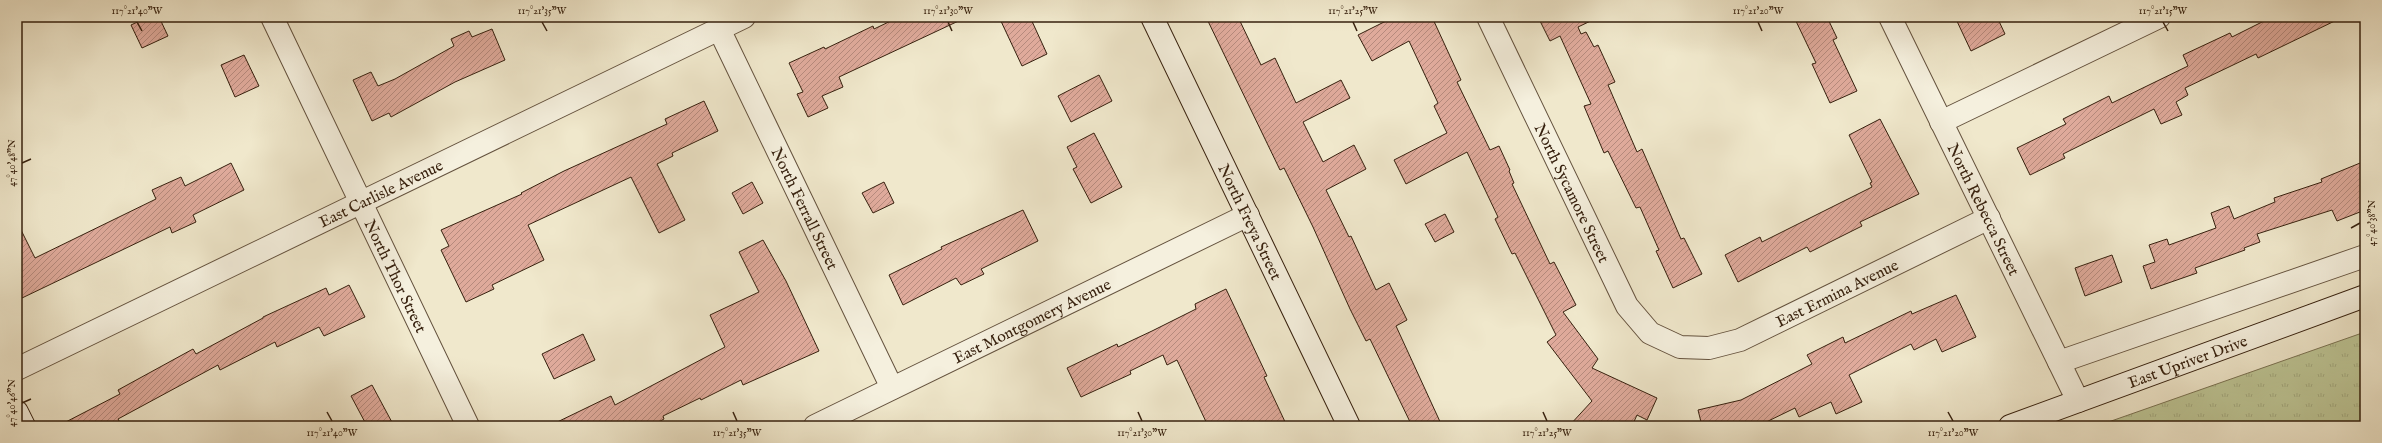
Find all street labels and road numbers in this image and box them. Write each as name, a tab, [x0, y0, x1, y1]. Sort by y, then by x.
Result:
street label: North Sycamore Street	[1529, 121, 1613, 267]
street label: North Rebecca Street	[1942, 141, 2023, 280]
street label: North Ferrall Street	[766, 145, 842, 274]
street label: East Carlisle Avenue	[316, 156, 447, 233]
street label: North Freya Street	[1212, 161, 1285, 284]
street label: North Thor Street	[359, 217, 430, 337]
street label: East Ermina Avenue	[1773, 256, 1902, 333]
street label: East Montgomery Avenue	[950, 275, 1115, 369]
street label: East Upriver Drive	[2126, 332, 2251, 394]

